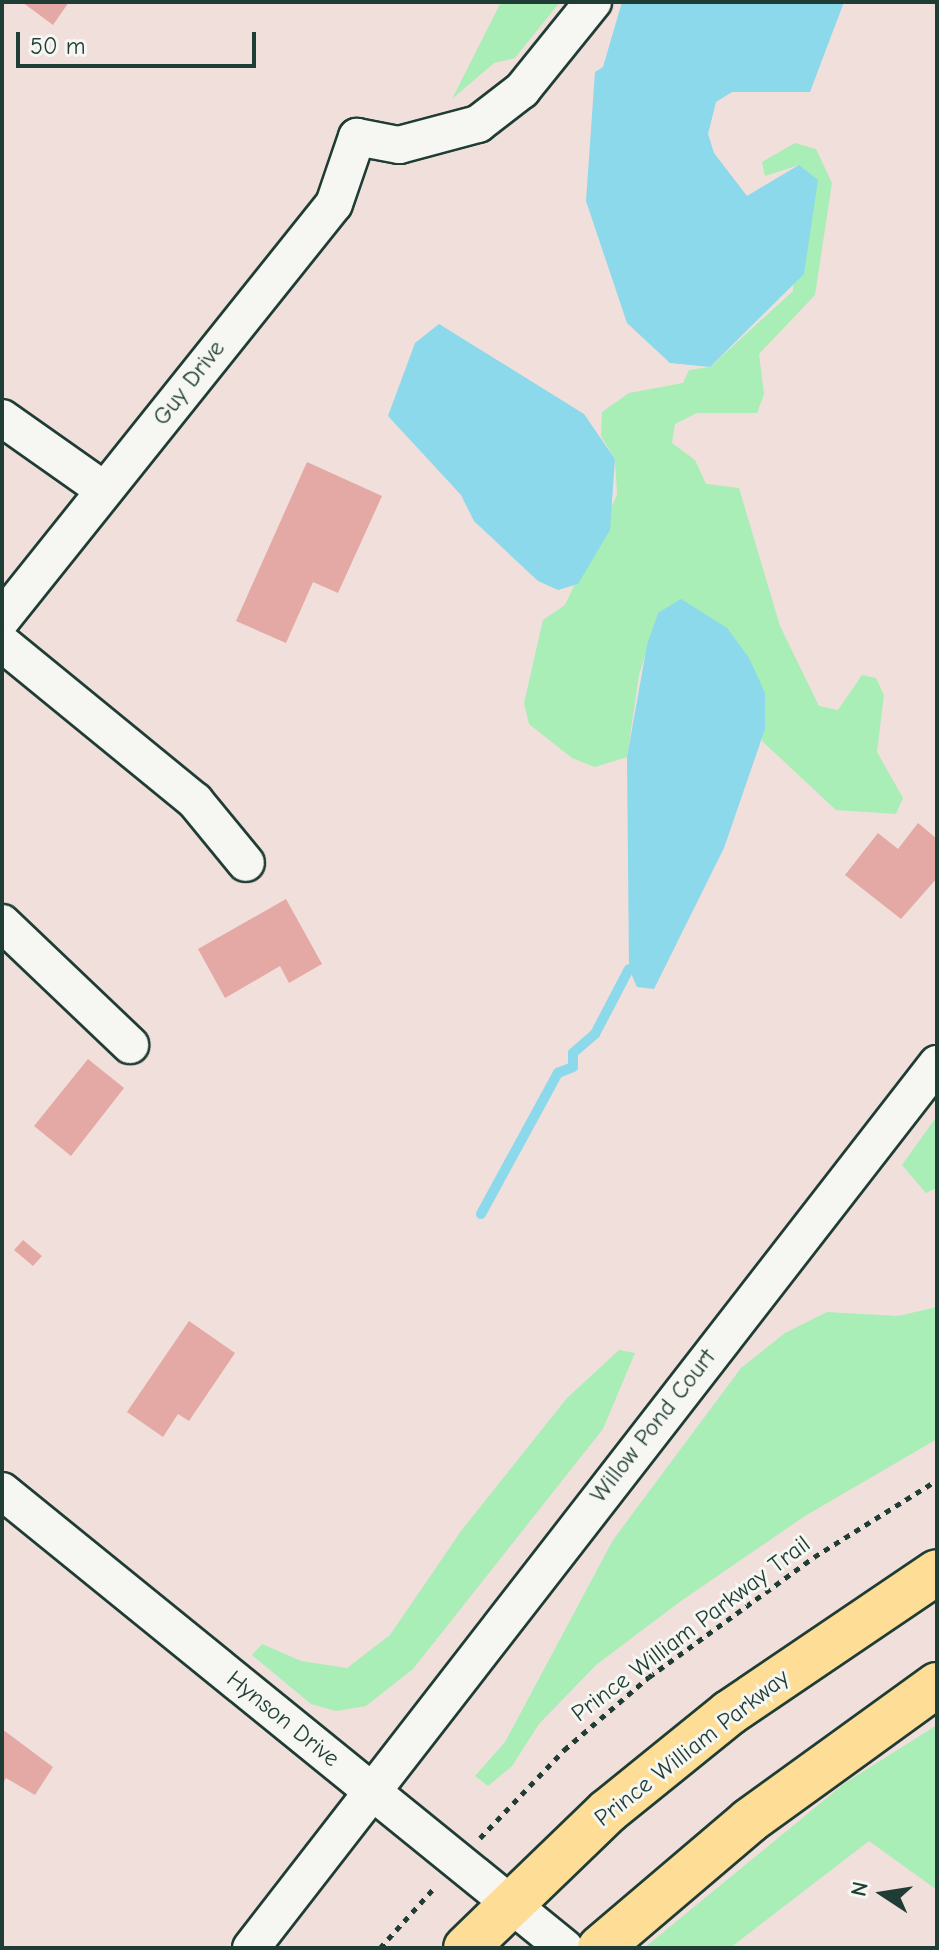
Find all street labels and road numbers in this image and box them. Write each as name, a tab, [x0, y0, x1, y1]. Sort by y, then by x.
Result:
street label: Guy Drive	[147, 335, 231, 431]
street label: Willow Pond Court	[584, 1344, 722, 1508]
street label: Prince William Parkway Trail	[566, 1530, 816, 1728]
street label: Prince William Parkway	[589, 1663, 795, 1833]
street label: Hynson Drive	[221, 1665, 345, 1773]

